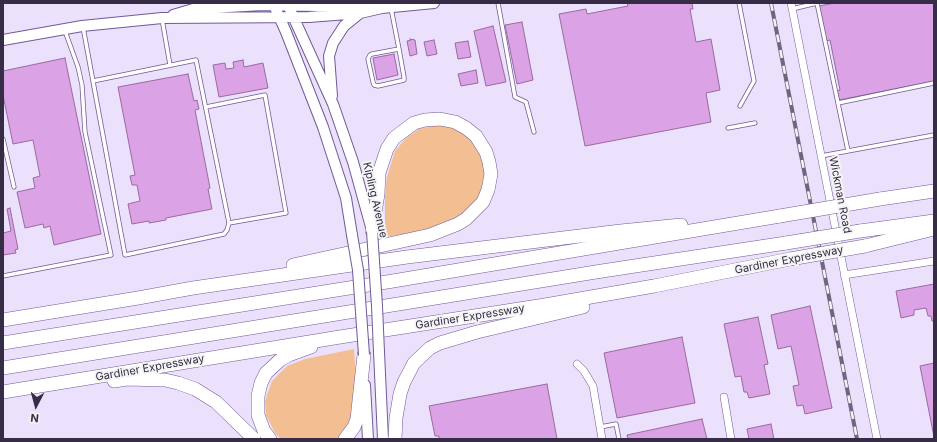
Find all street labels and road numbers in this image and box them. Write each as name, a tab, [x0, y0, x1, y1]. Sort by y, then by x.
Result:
street label: Wickman Road	[826, 156, 854, 234]
street label: Kipling Avenue	[360, 161, 390, 239]
street label: Gardiner Expressway	[734, 243, 844, 277]
street label: Gardiner Expressway	[414, 302, 526, 332]
street label: Gardiner Expressway	[94, 352, 206, 384]

